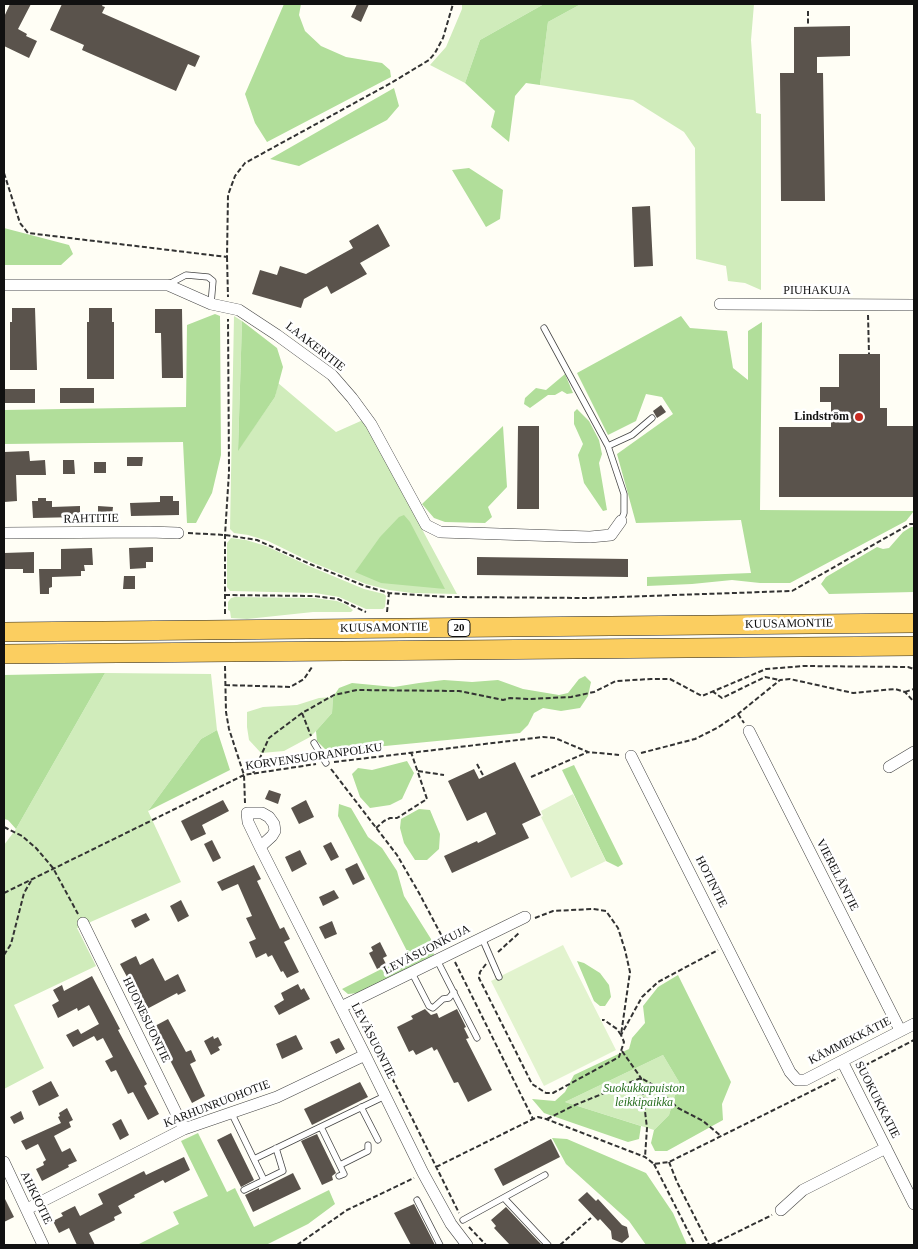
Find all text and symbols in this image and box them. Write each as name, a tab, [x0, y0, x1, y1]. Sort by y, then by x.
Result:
street label: PIUHAKUJA	[783, 284, 851, 298]
street label: LAAKERITIE	[282, 319, 348, 375]
place label: Lindström	[794, 410, 849, 424]
marker: Lindström	[853, 411, 865, 423]
street label: RAHTITIE	[63, 511, 119, 527]
street label: KUUSAMONTIE	[745, 616, 833, 632]
street label: KUUSAMONTIE	[340, 620, 428, 636]
road number: 20	[448, 620, 470, 636]
street label: KORVENSUORANPOLKU	[244, 740, 384, 774]
street label: VIERELÄNTIE	[813, 837, 861, 913]
street label: HOTINTIE	[692, 854, 730, 910]
street label: LEVÄSUONKUJA	[381, 922, 473, 978]
street label: HUONESUONTIE	[119, 975, 173, 1065]
street label: LEVÄSUONTIE	[348, 1001, 398, 1081]
street label: KÄMMEKKÄTIE	[806, 1014, 894, 1068]
street label: SUOKUKKATIE	[851, 1059, 903, 1141]
street label: KARHUNRUOHOTIE	[162, 1077, 272, 1131]
park label: Suokukkapuiston leikkipaikka	[603, 1082, 685, 1110]
street label: AHKIOTIE	[17, 1169, 55, 1227]

